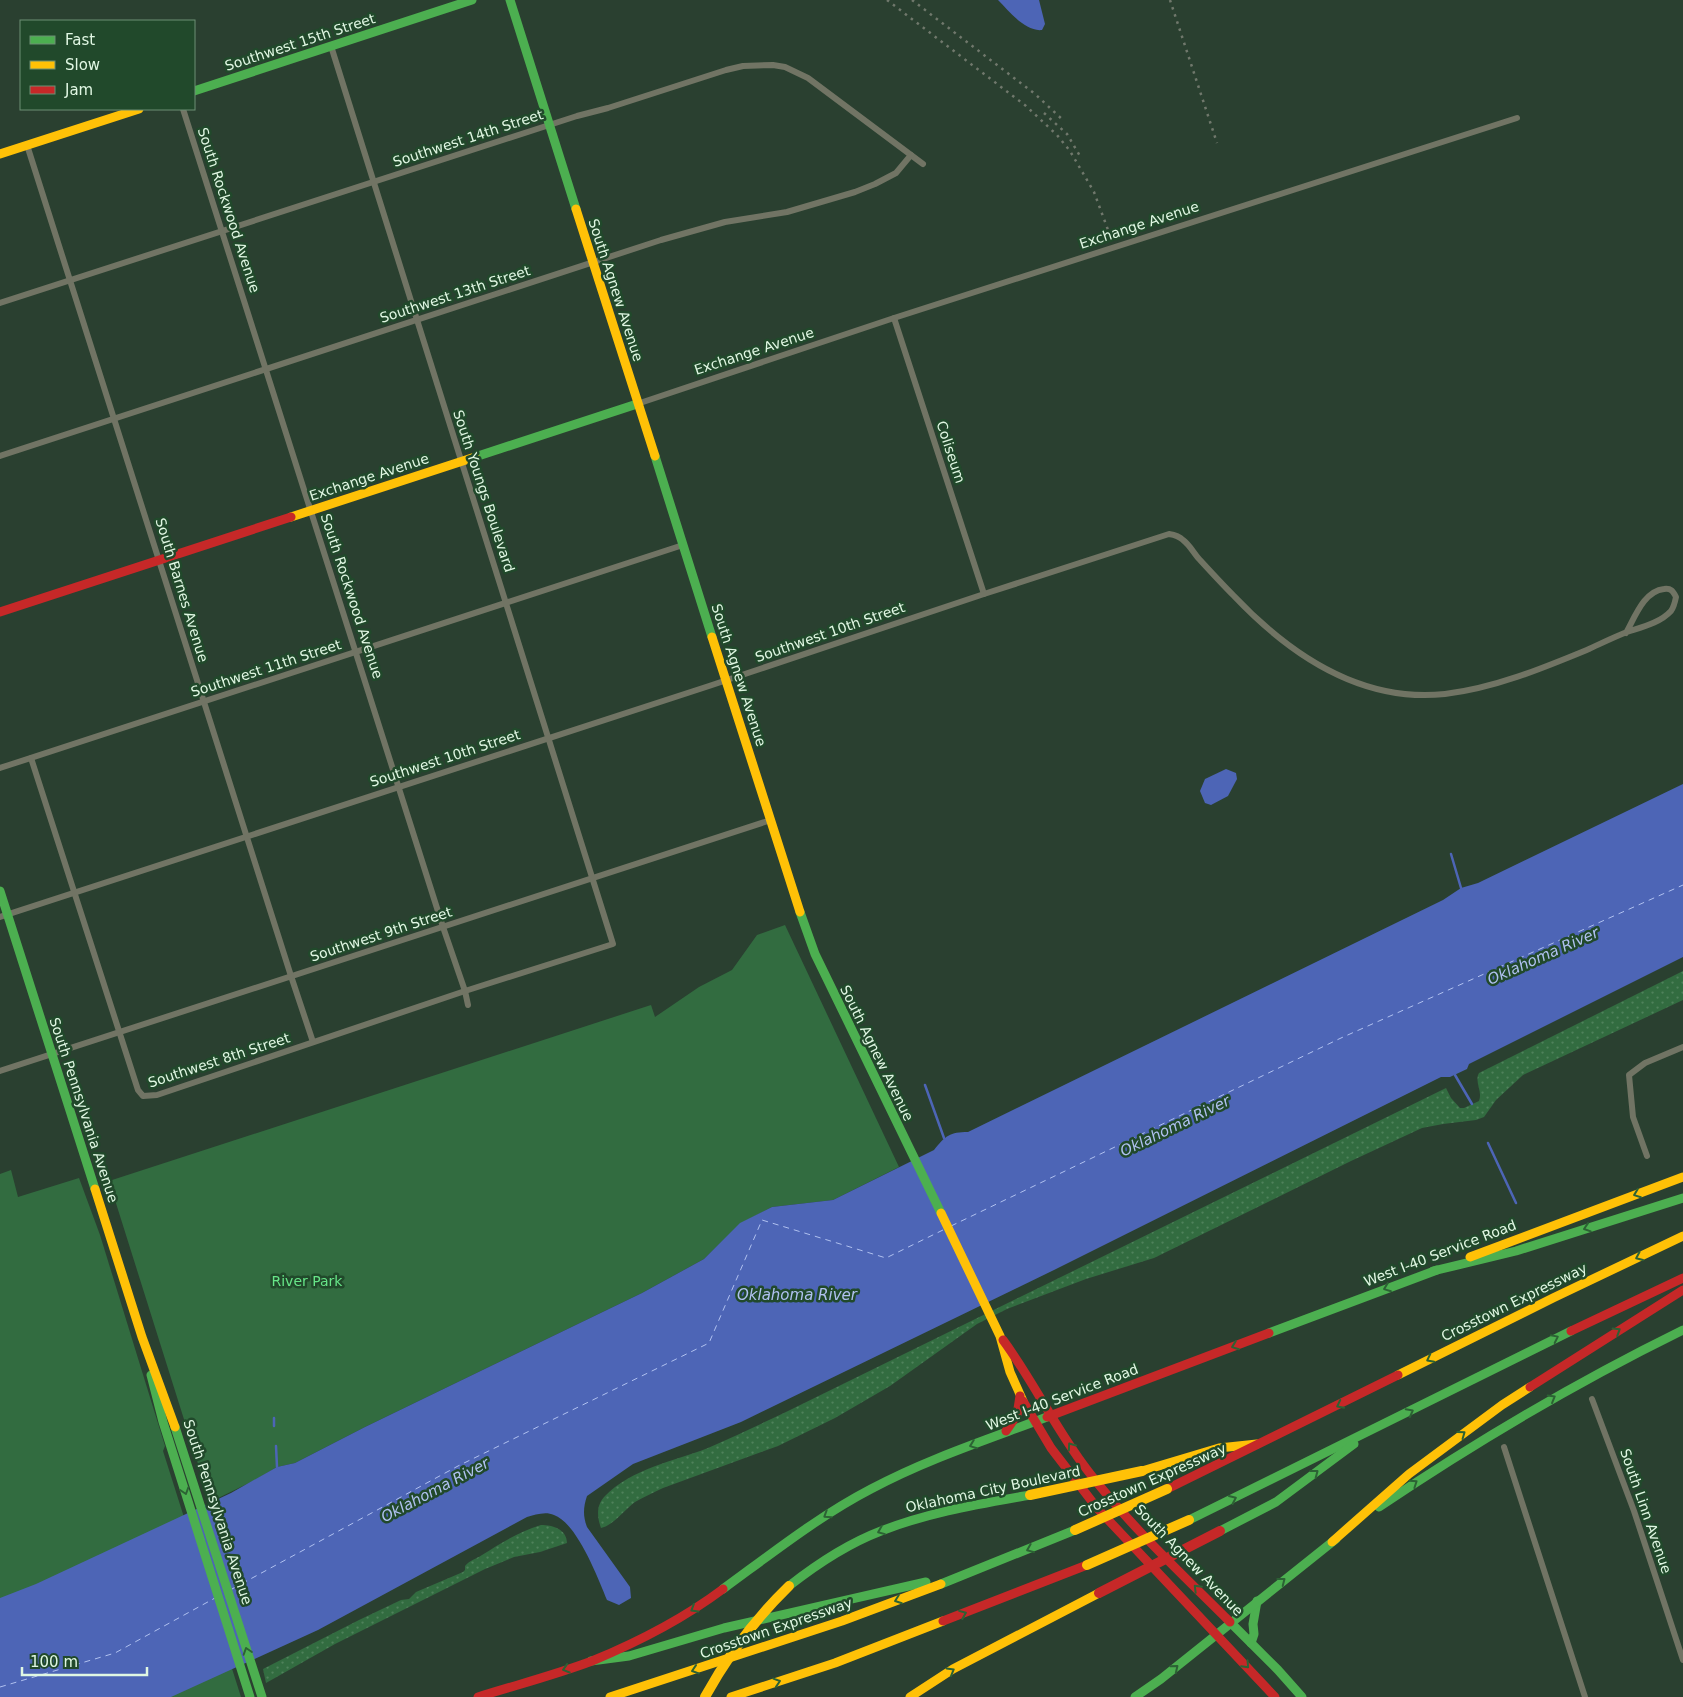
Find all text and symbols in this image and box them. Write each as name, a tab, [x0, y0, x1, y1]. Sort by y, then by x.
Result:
street label: Southwest 15th Street	[223, 10, 378, 74]
legend	[20, 20, 195, 110]
text: Fast	[65, 31, 95, 49]
text: Slow	[65, 56, 100, 74]
text: Jam	[64, 81, 93, 99]
street label: Southwest 14th Street	[391, 106, 546, 170]
street label: South Rockwood Avenue	[195, 125, 263, 295]
street label: Exchange Avenue	[1077, 198, 1201, 252]
street label: South Agnew Avenue	[585, 217, 647, 363]
street label: Southwest 13th Street	[378, 262, 533, 326]
street label: Exchange Avenue	[692, 324, 816, 378]
street label: South Youngs Boulevard	[450, 408, 518, 574]
street label: Coliseum	[933, 419, 969, 485]
street label: Exchange Avenue	[307, 450, 431, 504]
street label: South Rockwood Avenue	[318, 511, 386, 681]
street label: South Barnes Avenue	[152, 516, 212, 664]
street label: Southwest 10th Street	[753, 599, 907, 665]
street label: South Agnew Avenue	[708, 602, 770, 748]
street label: Southwest 11th Street	[189, 636, 344, 700]
street label: Southwest 10th Street	[368, 726, 523, 790]
street label: Southwest 9th Street	[308, 903, 454, 965]
water label: Oklahoma River	[1485, 923, 1602, 989]
street label: South Agnew Avenue	[837, 983, 917, 1123]
street label: South Pennsylvania Avenue	[46, 1015, 122, 1205]
street label: Southwest 8th Street	[146, 1029, 292, 1091]
water label: Oklahoma River	[1117, 1091, 1234, 1160]
one-way arrow	[1633, 1187, 1642, 1198]
street label: West I-40 Service Road	[1362, 1217, 1518, 1289]
one-way arrow	[1583, 1223, 1591, 1233]
one-way arrow	[1635, 1250, 1644, 1261]
street label: Crosstown Expressway	[1439, 1260, 1589, 1344]
park label: River Park	[272, 1273, 343, 1289]
one-way arrow	[1383, 1282, 1392, 1293]
water label: Oklahoma River	[737, 1286, 858, 1304]
one-way arrow	[1612, 1328, 1621, 1337]
one-way arrow	[1550, 1334, 1559, 1344]
one-way arrow	[1231, 1340, 1240, 1350]
one-way arrow	[1426, 1353, 1435, 1363]
street label: West I-40 Service Road	[984, 1361, 1140, 1433]
one-way arrow	[1547, 1394, 1556, 1404]
one-way arrow	[1336, 1399, 1345, 1409]
one-way arrow	[1405, 1408, 1414, 1418]
street label: South Pennsylvania Avenue	[180, 1417, 256, 1607]
one-way arrow	[1456, 1431, 1466, 1440]
one-way arrow	[969, 1439, 978, 1449]
street label: Crosstown Expressway	[1076, 1440, 1228, 1520]
one-way arrow	[1068, 1442, 1077, 1452]
street label: South Linn Avenue	[1617, 1446, 1675, 1576]
water label: Oklahoma River	[378, 1454, 493, 1526]
street label: Oklahoma City Boulevard	[904, 1463, 1082, 1515]
one-way arrow	[1309, 1470, 1318, 1478]
one-way arrow	[1408, 1480, 1418, 1489]
one-way arrow	[179, 1486, 189, 1495]
one-way arrow	[1228, 1495, 1237, 1506]
street label: South Agnew Avenue	[1131, 1501, 1247, 1619]
one-way arrow	[823, 1509, 832, 1518]
one-way arrow	[877, 1525, 886, 1535]
one-way arrow	[1026, 1542, 1035, 1553]
one-way arrow	[1276, 1578, 1286, 1587]
one-way arrow	[1193, 1585, 1202, 1594]
street label: Crosstown Expressway	[698, 1594, 854, 1662]
one-way arrow	[894, 1594, 903, 1604]
one-way arrow	[691, 1603, 700, 1613]
one-way arrow	[958, 1610, 966, 1620]
scale bar	[22, 1644, 148, 1676]
one-way arrow	[243, 1647, 253, 1655]
text: 100 m	[30, 1653, 78, 1671]
one-way arrow	[1240, 1660, 1249, 1669]
one-way arrow	[563, 1663, 571, 1673]
one-way arrow	[691, 1664, 700, 1674]
one-way arrow	[1169, 1665, 1178, 1674]
one-way arrow	[945, 1667, 954, 1677]
one-way arrow	[772, 1678, 781, 1688]

